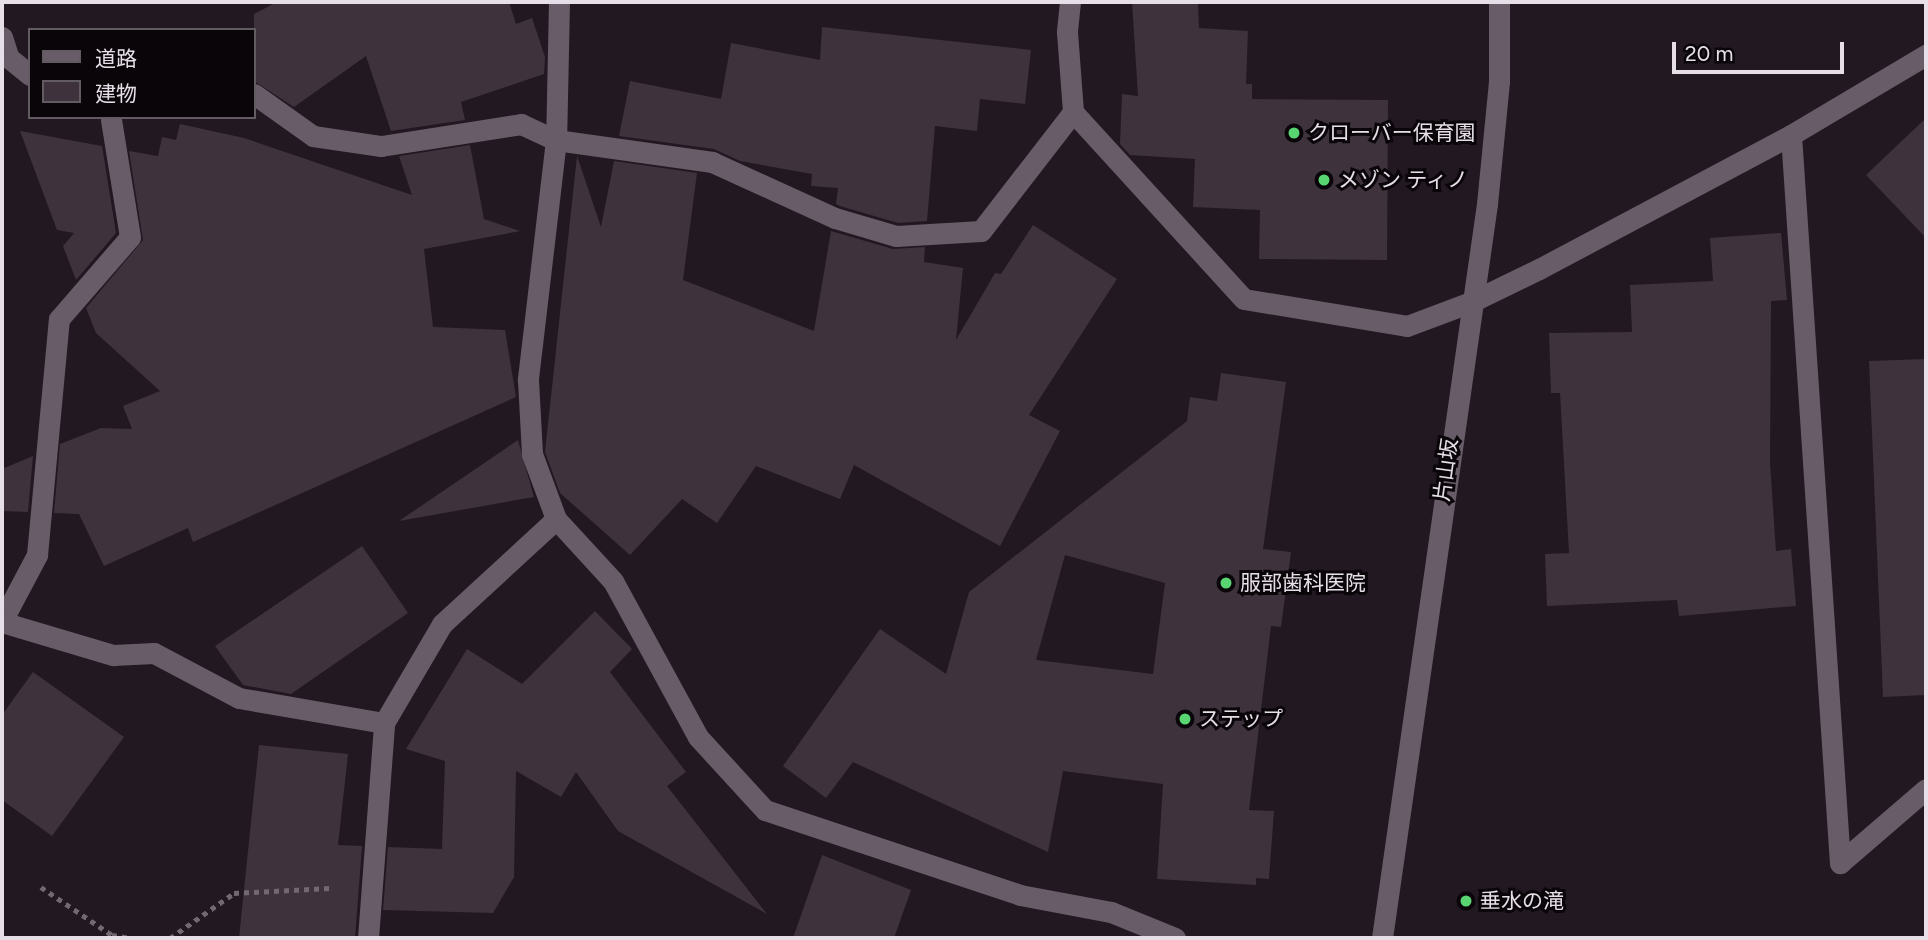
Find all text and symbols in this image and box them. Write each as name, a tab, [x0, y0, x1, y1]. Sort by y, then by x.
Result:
legend	[28, 28, 256, 119]
scale bar	[1676, 28, 1848, 72]
text: 20 m	[1685, 41, 1733, 66]
text: 道路	[95, 46, 137, 71]
text: 建物	[95, 81, 137, 106]
place label: クローバー保育園	[1308, 120, 1476, 146]
marker: クローバー保育園	[1286, 125, 1302, 141]
place label: メゾン ティノ	[1338, 167, 1469, 193]
marker: メゾン ティノ	[1316, 172, 1332, 188]
street label: 片山坂	[1429, 437, 1463, 503]
place label: 服部歯科医院	[1240, 570, 1366, 596]
marker: 服部歯科医院	[1218, 575, 1234, 591]
place label: ステップ	[1199, 706, 1283, 732]
marker: ステップ	[1177, 711, 1193, 727]
place label: 垂水の滝	[1480, 888, 1564, 914]
marker: 垂水の滝	[1458, 893, 1474, 909]

